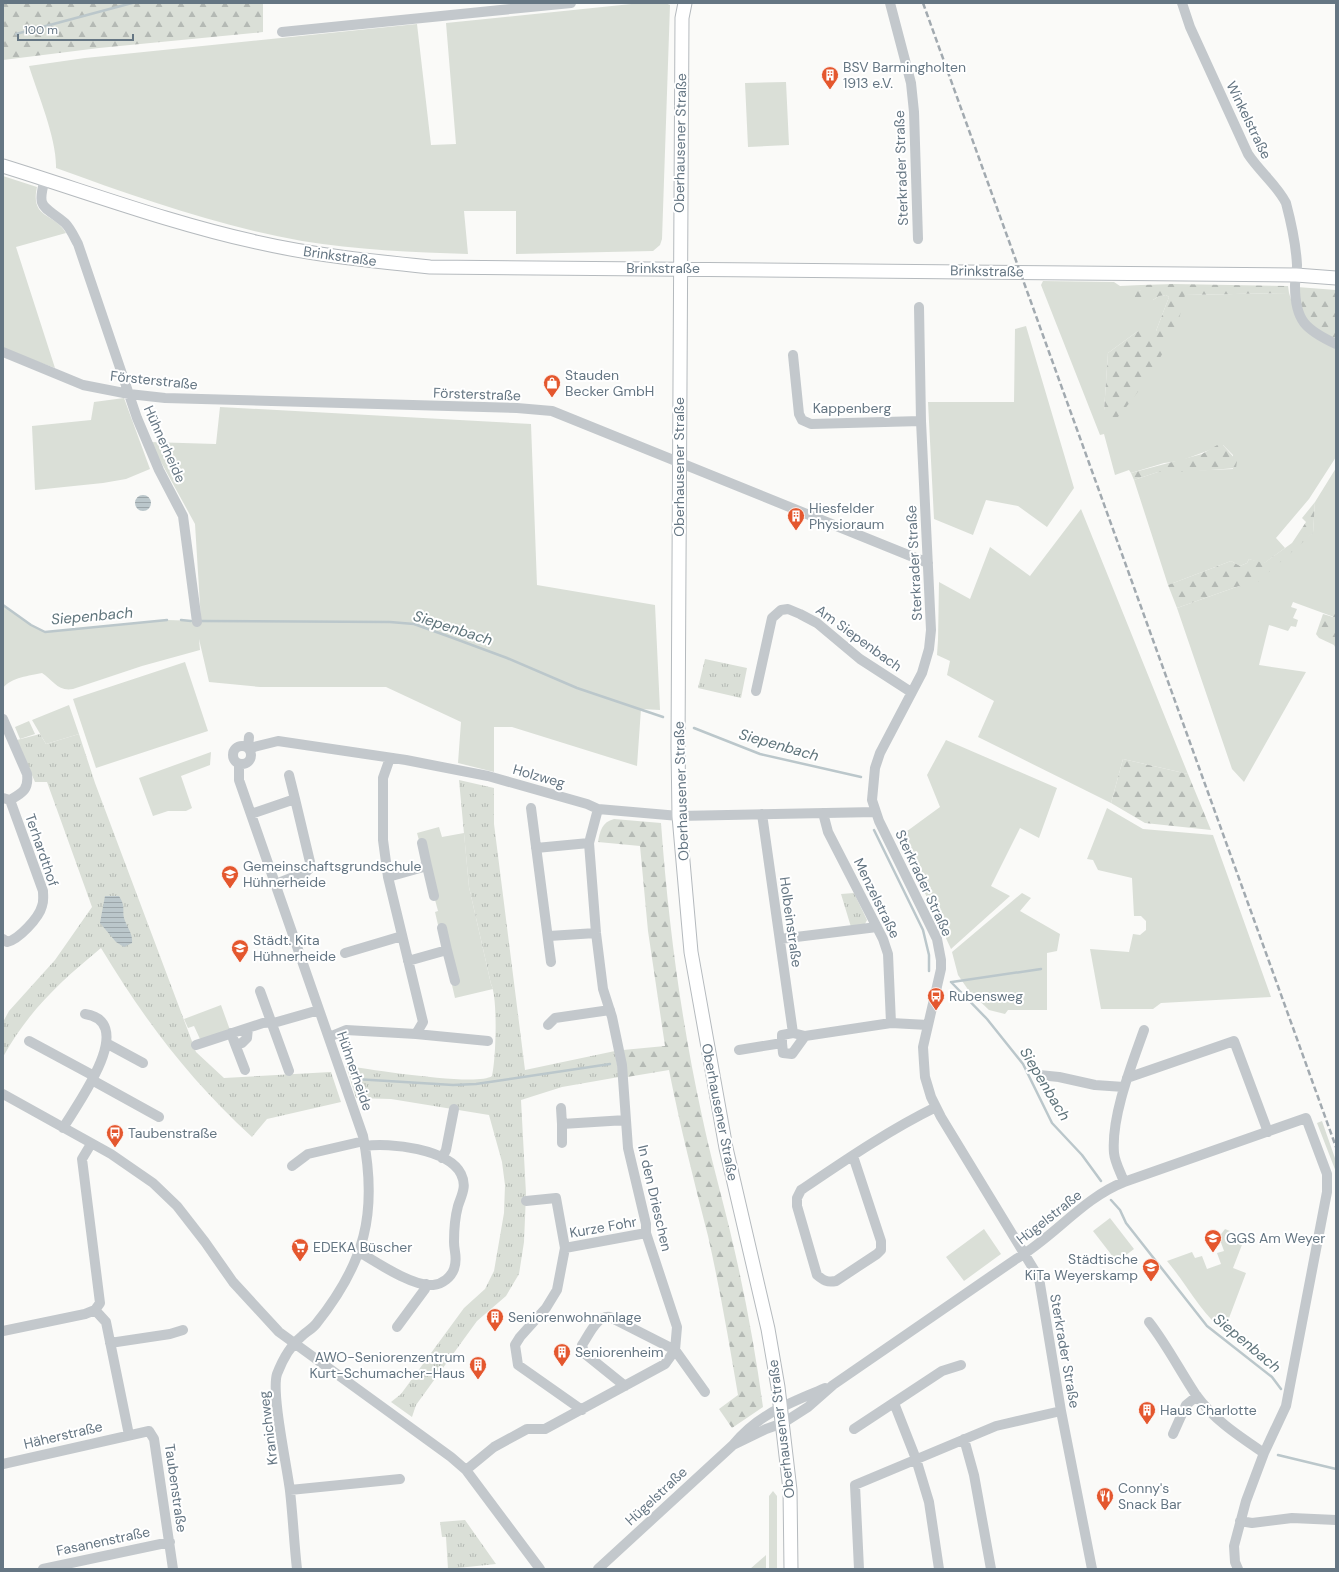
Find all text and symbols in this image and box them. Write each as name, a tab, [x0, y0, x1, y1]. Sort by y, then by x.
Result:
scale bar	[18, 16, 133, 42]
text: 100 m	[24, 22, 58, 38]
place label: BSV Barmingholten 1913 e.V.	[843, 58, 966, 92]
building icon: BSV Barmingholten 1913 e.V.	[820, 65, 840, 90]
street label: Oberhausener Straße	[670, 73, 690, 213]
street label: Winkelstraße	[1222, 78, 1276, 162]
street label: Sterkrader Straße	[890, 110, 912, 226]
street label: Brinkstraße	[302, 242, 378, 270]
street label: Brinkstraße	[626, 259, 700, 277]
street label: Brinkstraße	[950, 261, 1024, 281]
street label: Försterstraße	[109, 366, 199, 394]
place label: Stauden Becker GmbH	[565, 366, 654, 400]
shop icon: Stauden Becker GmbH	[542, 373, 562, 398]
street label: Försterstraße	[433, 383, 521, 405]
street label: Oberhausener Straße	[670, 397, 688, 537]
street label: Kappenberg	[813, 399, 891, 417]
street label: Hühnerheide	[140, 402, 190, 486]
place label: Hiesfelder Physioraum	[809, 499, 884, 533]
street label: Sterkrader Straße	[902, 505, 926, 621]
building icon: Hiesfelder Physioraum	[786, 506, 806, 531]
street label: Am Siepenbach	[812, 601, 906, 675]
water label: Siepenbach	[50, 602, 134, 630]
water label: Siepenbach	[411, 606, 496, 650]
street label: Oberhausener Straße	[670, 721, 692, 861]
water label: Siepenbach	[737, 724, 822, 766]
street label: Holzweg	[511, 760, 567, 792]
street label: Terhardthof	[21, 811, 63, 889]
street label: Sterkrader Straße	[891, 827, 957, 939]
street label: Menzelstraße	[850, 855, 904, 941]
place label: Gemeinschaftsgrundschule Hühnerheide	[243, 857, 421, 891]
school or university icon: Gemeinschaftsgrundschule Hühnerheide	[220, 864, 240, 889]
street label: Holbeinstraße	[776, 876, 806, 968]
place label: Städt. Kita Hühnerheide	[253, 931, 336, 965]
school or university icon: Städt. Kita Hühnerheide	[230, 938, 250, 963]
bus stop icon: Rubensweg	[926, 986, 946, 1011]
place label: Rubensweg	[949, 987, 1023, 1005]
street label: Hühnerheide	[333, 1029, 377, 1113]
street label: Oberhausener Straße	[698, 1042, 742, 1182]
water label: Siepenbach	[1015, 1044, 1075, 1125]
bus stop icon: Taubenstraße	[105, 1123, 125, 1148]
place label: Taubenstraße	[128, 1124, 217, 1142]
street label: In den Drieschen	[634, 1143, 676, 1253]
street label: Hügelstraße	[1013, 1186, 1085, 1248]
street label: Kurze Fohr	[568, 1212, 638, 1242]
school or university icon: GGS Am Weyer	[1203, 1228, 1223, 1253]
place label: GGS Am Weyer	[1226, 1229, 1325, 1247]
supermarket icon: EDEKA Büscher	[290, 1237, 310, 1262]
place label: EDEKA Büscher	[313, 1238, 412, 1256]
place label: Städtische KiTa Weyerskamp	[1025, 1250, 1138, 1284]
school or university icon: Städtische KiTa Weyerskamp	[1141, 1257, 1161, 1282]
street label: Sterkrader Straße	[1046, 1293, 1084, 1409]
building icon: Seniorenwohnanlage	[485, 1307, 505, 1332]
place label: Seniorenwohnanlage	[508, 1308, 641, 1326]
water label: Siepenbach	[1209, 1309, 1285, 1377]
building icon: Seniorenheim	[552, 1342, 572, 1367]
place label: Seniorenheim	[575, 1343, 664, 1361]
place label: AWO-Seniorenzentrum Kurt-Schumacher-Haus	[310, 1348, 465, 1382]
building icon: AWO-Seniorenzentrum Kurt-Schumacher-Haus	[468, 1355, 488, 1380]
street label: Oberhausener Straße	[764, 1359, 798, 1499]
street label: Kranichweg	[255, 1390, 281, 1466]
building icon: Haus Charlotte	[1137, 1400, 1157, 1425]
place label: Haus Charlotte	[1160, 1401, 1257, 1419]
street label: Häherstraße	[22, 1417, 104, 1453]
street label: Taubenstraße	[161, 1443, 191, 1533]
street label: Hügelstraße	[621, 1463, 691, 1529]
place label: Conny's Snack Bar	[1118, 1479, 1182, 1513]
restaurant icon: Conny's Snack Bar	[1095, 1486, 1115, 1511]
street label: Fasanenstraße	[55, 1522, 152, 1560]

